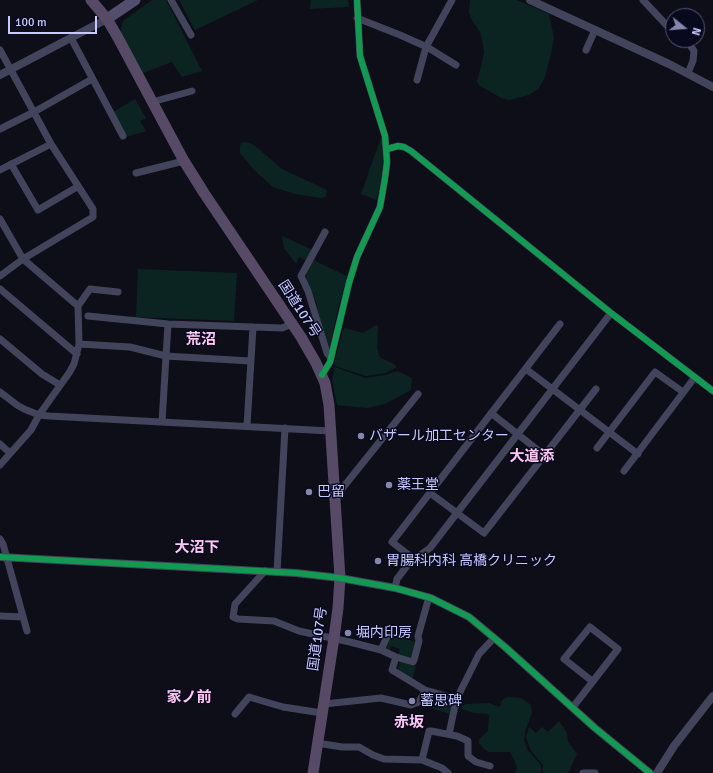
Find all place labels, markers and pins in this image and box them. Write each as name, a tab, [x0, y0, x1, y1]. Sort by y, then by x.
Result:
place label: バザール加工センター	[369, 428, 509, 444]
marker: バザール加工センター	[356, 431, 366, 441]
place label: 薬王堂	[397, 477, 439, 493]
marker: 薬王堂	[384, 480, 394, 490]
place label: 巴留	[317, 484, 345, 500]
marker: 巴留	[304, 487, 314, 497]
place label: 胃腸科内科 高橋クリニック	[386, 553, 557, 569]
marker: 胃腸科内科 高橋クリニック	[373, 556, 383, 566]
place label: 堀内印房	[356, 625, 412, 641]
marker: 堀内印房	[343, 628, 353, 638]
place label: 蓄思碑	[420, 693, 462, 709]
marker: 蓄思碑	[407, 696, 417, 706]

